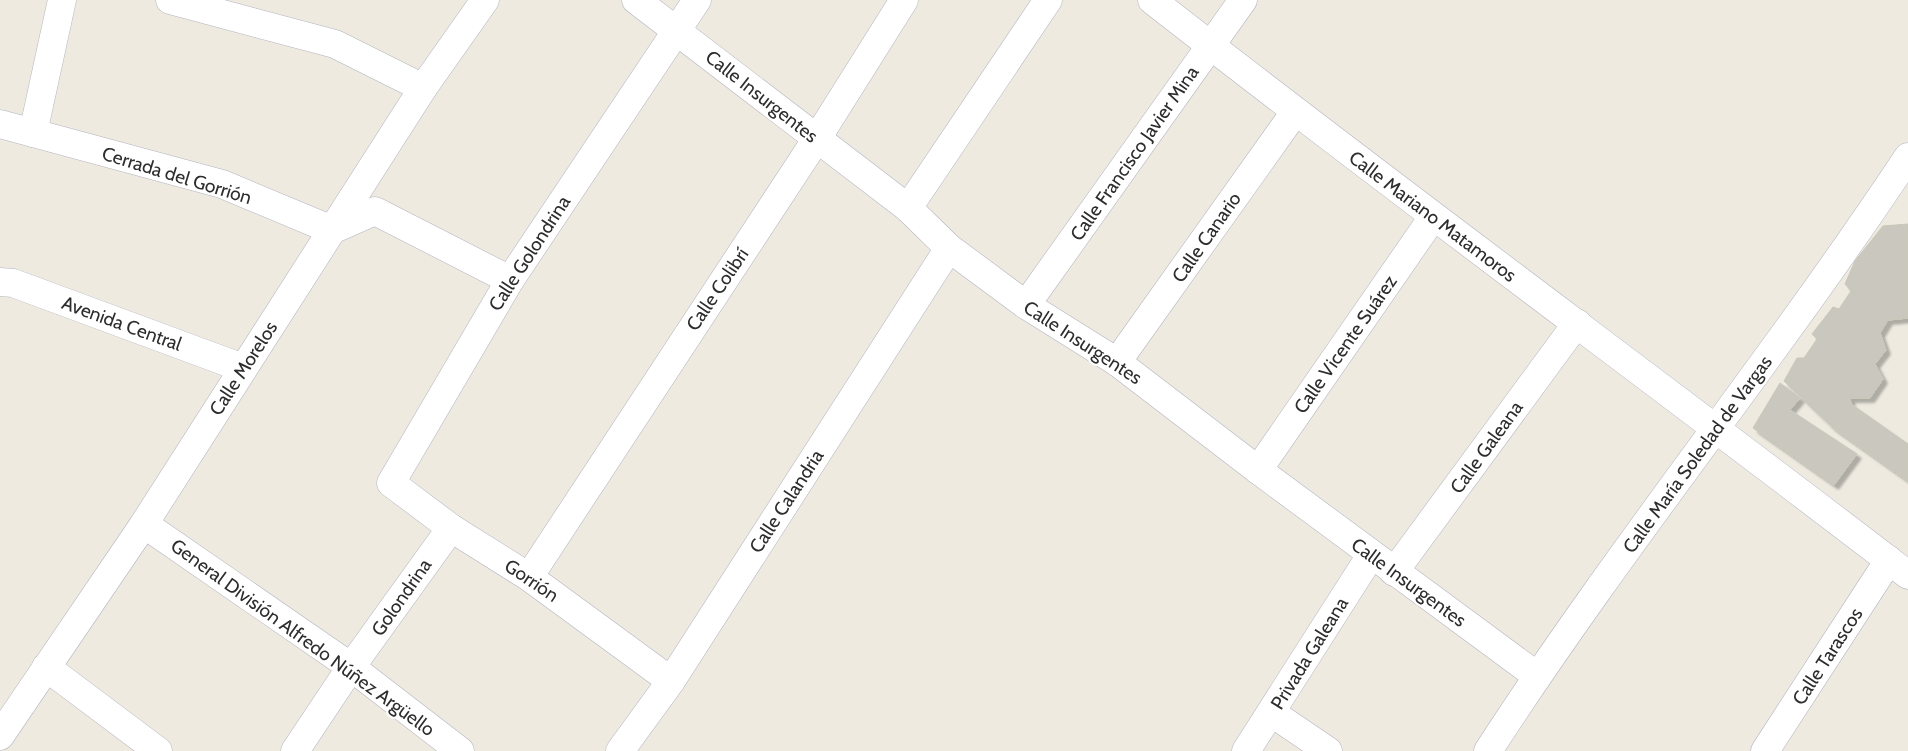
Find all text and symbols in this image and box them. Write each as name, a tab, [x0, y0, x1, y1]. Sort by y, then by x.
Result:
street label: Calle Insurgentes	[701, 45, 823, 147]
street label: Calle Francisco Javier Mina	[1065, 62, 1203, 245]
street label: Cerrada del Gorrión	[99, 142, 255, 209]
street label: Calle Mariano Matamoros	[1344, 146, 1521, 287]
street label: Calle Canario	[1167, 188, 1246, 287]
street label: Calle Golondrina	[484, 191, 575, 315]
street label: Calle Colibrí	[681, 244, 753, 335]
street label: Calle Vicente Suárez	[1289, 271, 1402, 418]
street label: Avenida Central	[59, 291, 185, 356]
street label: Calle Insurgentes	[1019, 296, 1146, 389]
street label: Calle Morelos	[204, 317, 282, 420]
street label: Calle María Soledad de Vargas	[1618, 351, 1777, 558]
street label: Calle Galeana	[1445, 397, 1528, 498]
street label: Calle Calandria	[745, 445, 828, 557]
street label: Calle Insurgentes	[1347, 533, 1471, 632]
street label: General División Alfredo Núñez Argüello	[166, 534, 439, 741]
street label: Golondrina	[366, 554, 436, 640]
street label: Gorrión	[500, 554, 563, 607]
street label: Privada Galeana	[1266, 593, 1353, 714]
street label: Calle Tarascos	[1787, 603, 1867, 709]

